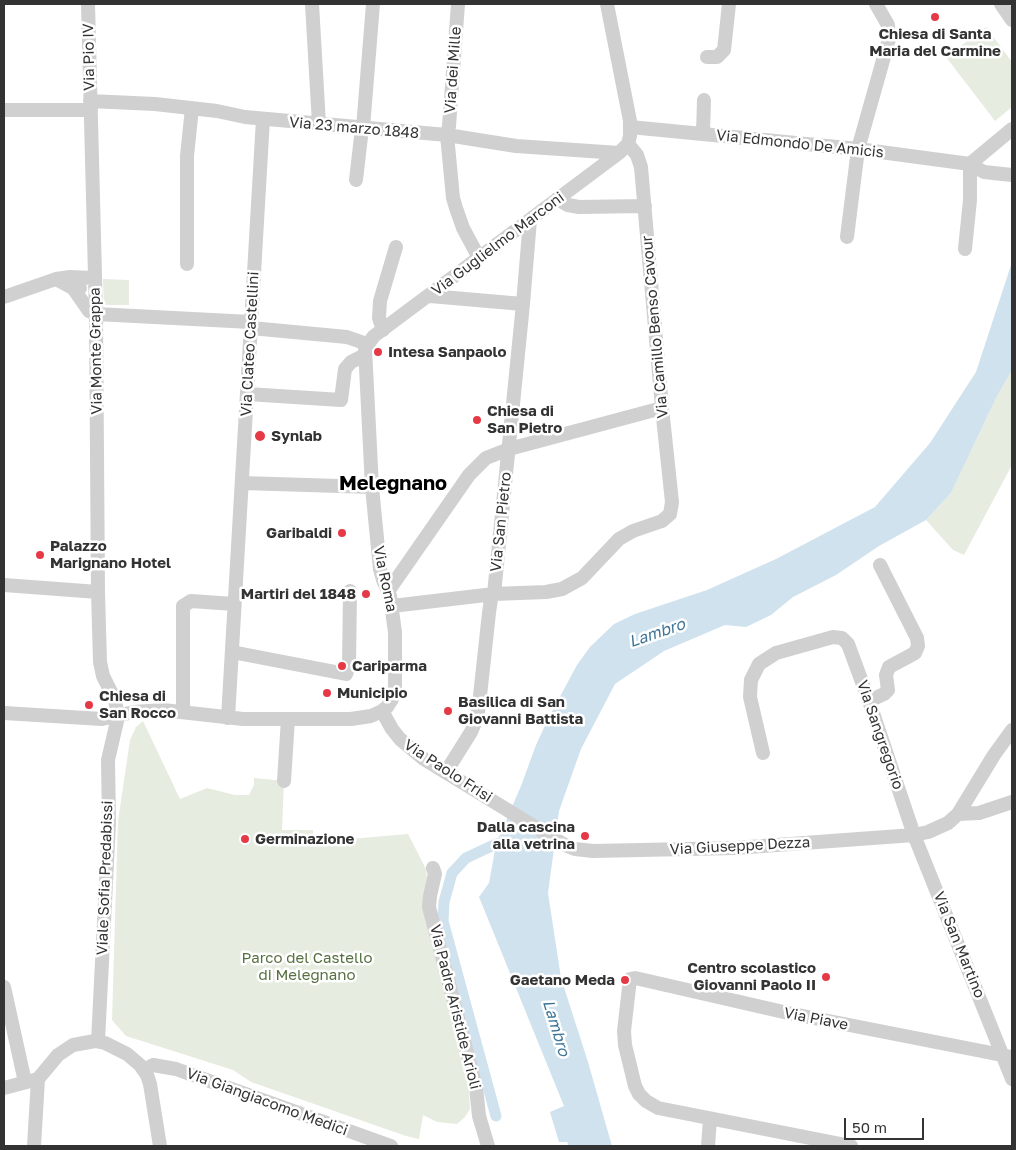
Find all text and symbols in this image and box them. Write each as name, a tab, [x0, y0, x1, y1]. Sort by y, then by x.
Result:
marker: Chiesa di Santa Maria del Carmine	[929, 11, 941, 23]
street label: Via Pio IV	[79, 23, 99, 91]
place label: Chiesa di Santa Maria del Carmine	[869, 25, 1001, 60]
street label: Via dei Mille	[441, 26, 465, 114]
street label: Via 23 marzo 1848	[288, 113, 420, 143]
street label: Via Edmondo De Amicis	[715, 126, 885, 162]
street label: Via Guglielmo Marconi	[428, 188, 568, 300]
street label: Via Camillo Benso Cavour	[638, 235, 672, 419]
street label: Via Clateo Castellini	[237, 271, 263, 417]
street label: Via Monte Grappa	[86, 287, 106, 415]
place label: Intesa Sanpaolo	[388, 343, 507, 361]
marker: Intesa Sanpaolo	[372, 346, 384, 358]
place label: Chiesa di San Pietro	[487, 402, 562, 437]
marker: Chiesa di San Pietro	[471, 414, 483, 426]
place label: Synlab	[271, 427, 322, 445]
marker: Synlab	[253, 429, 267, 443]
street label: Via San Pietro	[487, 471, 515, 573]
district label: Melegnano	[339, 472, 447, 496]
place label: Garibaldi	[266, 524, 332, 542]
marker: Garibaldi	[336, 527, 348, 539]
place label: Palazzo Marignano Hotel	[50, 537, 171, 572]
street label: Via Roma	[369, 544, 401, 614]
marker: Palazzo Marignano Hotel	[34, 549, 46, 561]
place label: Martiri del 1848	[241, 585, 356, 603]
marker: Martiri del 1848	[360, 588, 372, 600]
water label: Lambro	[626, 614, 688, 652]
place label: Cariparma	[352, 657, 427, 675]
marker: Cariparma	[336, 660, 348, 672]
street label: Via Sangregorio	[853, 678, 907, 792]
place label: Municipio	[337, 684, 408, 702]
place label: Chiesa di San Rocco	[99, 687, 176, 722]
marker: Municipio	[321, 687, 333, 699]
place label: Basilica di San Giovanni Battista	[458, 693, 583, 728]
marker: Chiesa di San Rocco	[83, 699, 95, 711]
marker: Basilica di San Giovanni Battista	[442, 705, 454, 717]
street label: Via Paolo Frisi	[400, 736, 496, 806]
street label: Viale Sofia Predabissi	[93, 800, 117, 956]
place label: Dalla cascina alla vetrina	[477, 818, 575, 853]
place label: Germinazione	[255, 830, 354, 848]
marker: Dalla cascina alla vetrina	[579, 830, 591, 842]
marker: Germinazione	[239, 833, 251, 845]
street label: Via Giuseppe Dezza	[669, 833, 811, 859]
street label: Via San Martino	[929, 889, 989, 1001]
street label: Via Padre Aristide Arioli	[426, 923, 484, 1091]
park label: Parco del Castello di Melegnano	[241, 949, 373, 984]
place label: Centro scolastico Giovanni Paolo II	[687, 959, 816, 994]
place label: Gaetano Meda	[510, 971, 615, 989]
marker: Centro scolastico Giovanni Paolo II	[820, 971, 832, 983]
marker: Gaetano Meda	[619, 974, 631, 986]
water label: Lambro	[538, 997, 574, 1059]
street label: Via Piave	[782, 1004, 850, 1034]
street label: Via Giangiacomo Medici	[184, 1064, 350, 1140]
scale bar	[846, 1108, 926, 1140]
text: 50 m	[852, 1118, 887, 1136]

